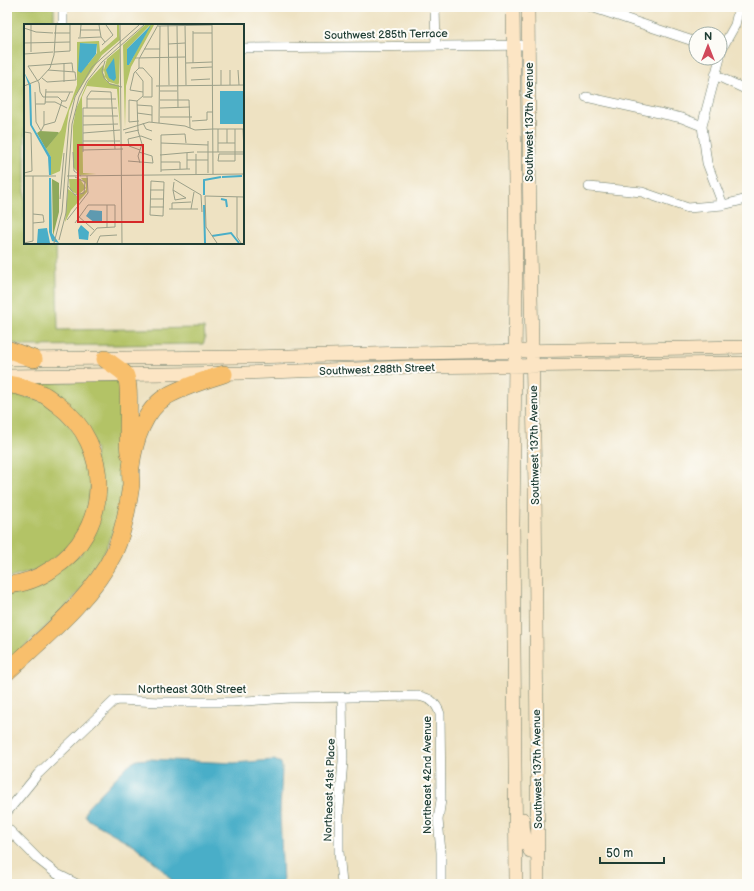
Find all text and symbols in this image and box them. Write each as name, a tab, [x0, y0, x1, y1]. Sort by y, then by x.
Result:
inset map	[24, 24, 244, 244]
north arrow	[688, 26, 728, 66]
street label: Southwest 285th Terrace	[324, 27, 448, 42]
text: N	[704, 30, 712, 43]
street label: Southwest 137th Avenue	[523, 62, 536, 182]
street label: Southwest 288th Street	[319, 361, 436, 378]
street label: Southwest 137th Avenue	[527, 385, 542, 505]
street label: Northeast 30th Street	[138, 683, 247, 696]
street label: Southwest 137th Avenue	[530, 709, 545, 829]
street label: Northeast 42nd Avenue	[421, 715, 434, 834]
street label: Northeast 41st Place	[321, 738, 338, 842]
scale bar	[600, 839, 664, 865]
text: 50 m	[606, 846, 633, 861]

